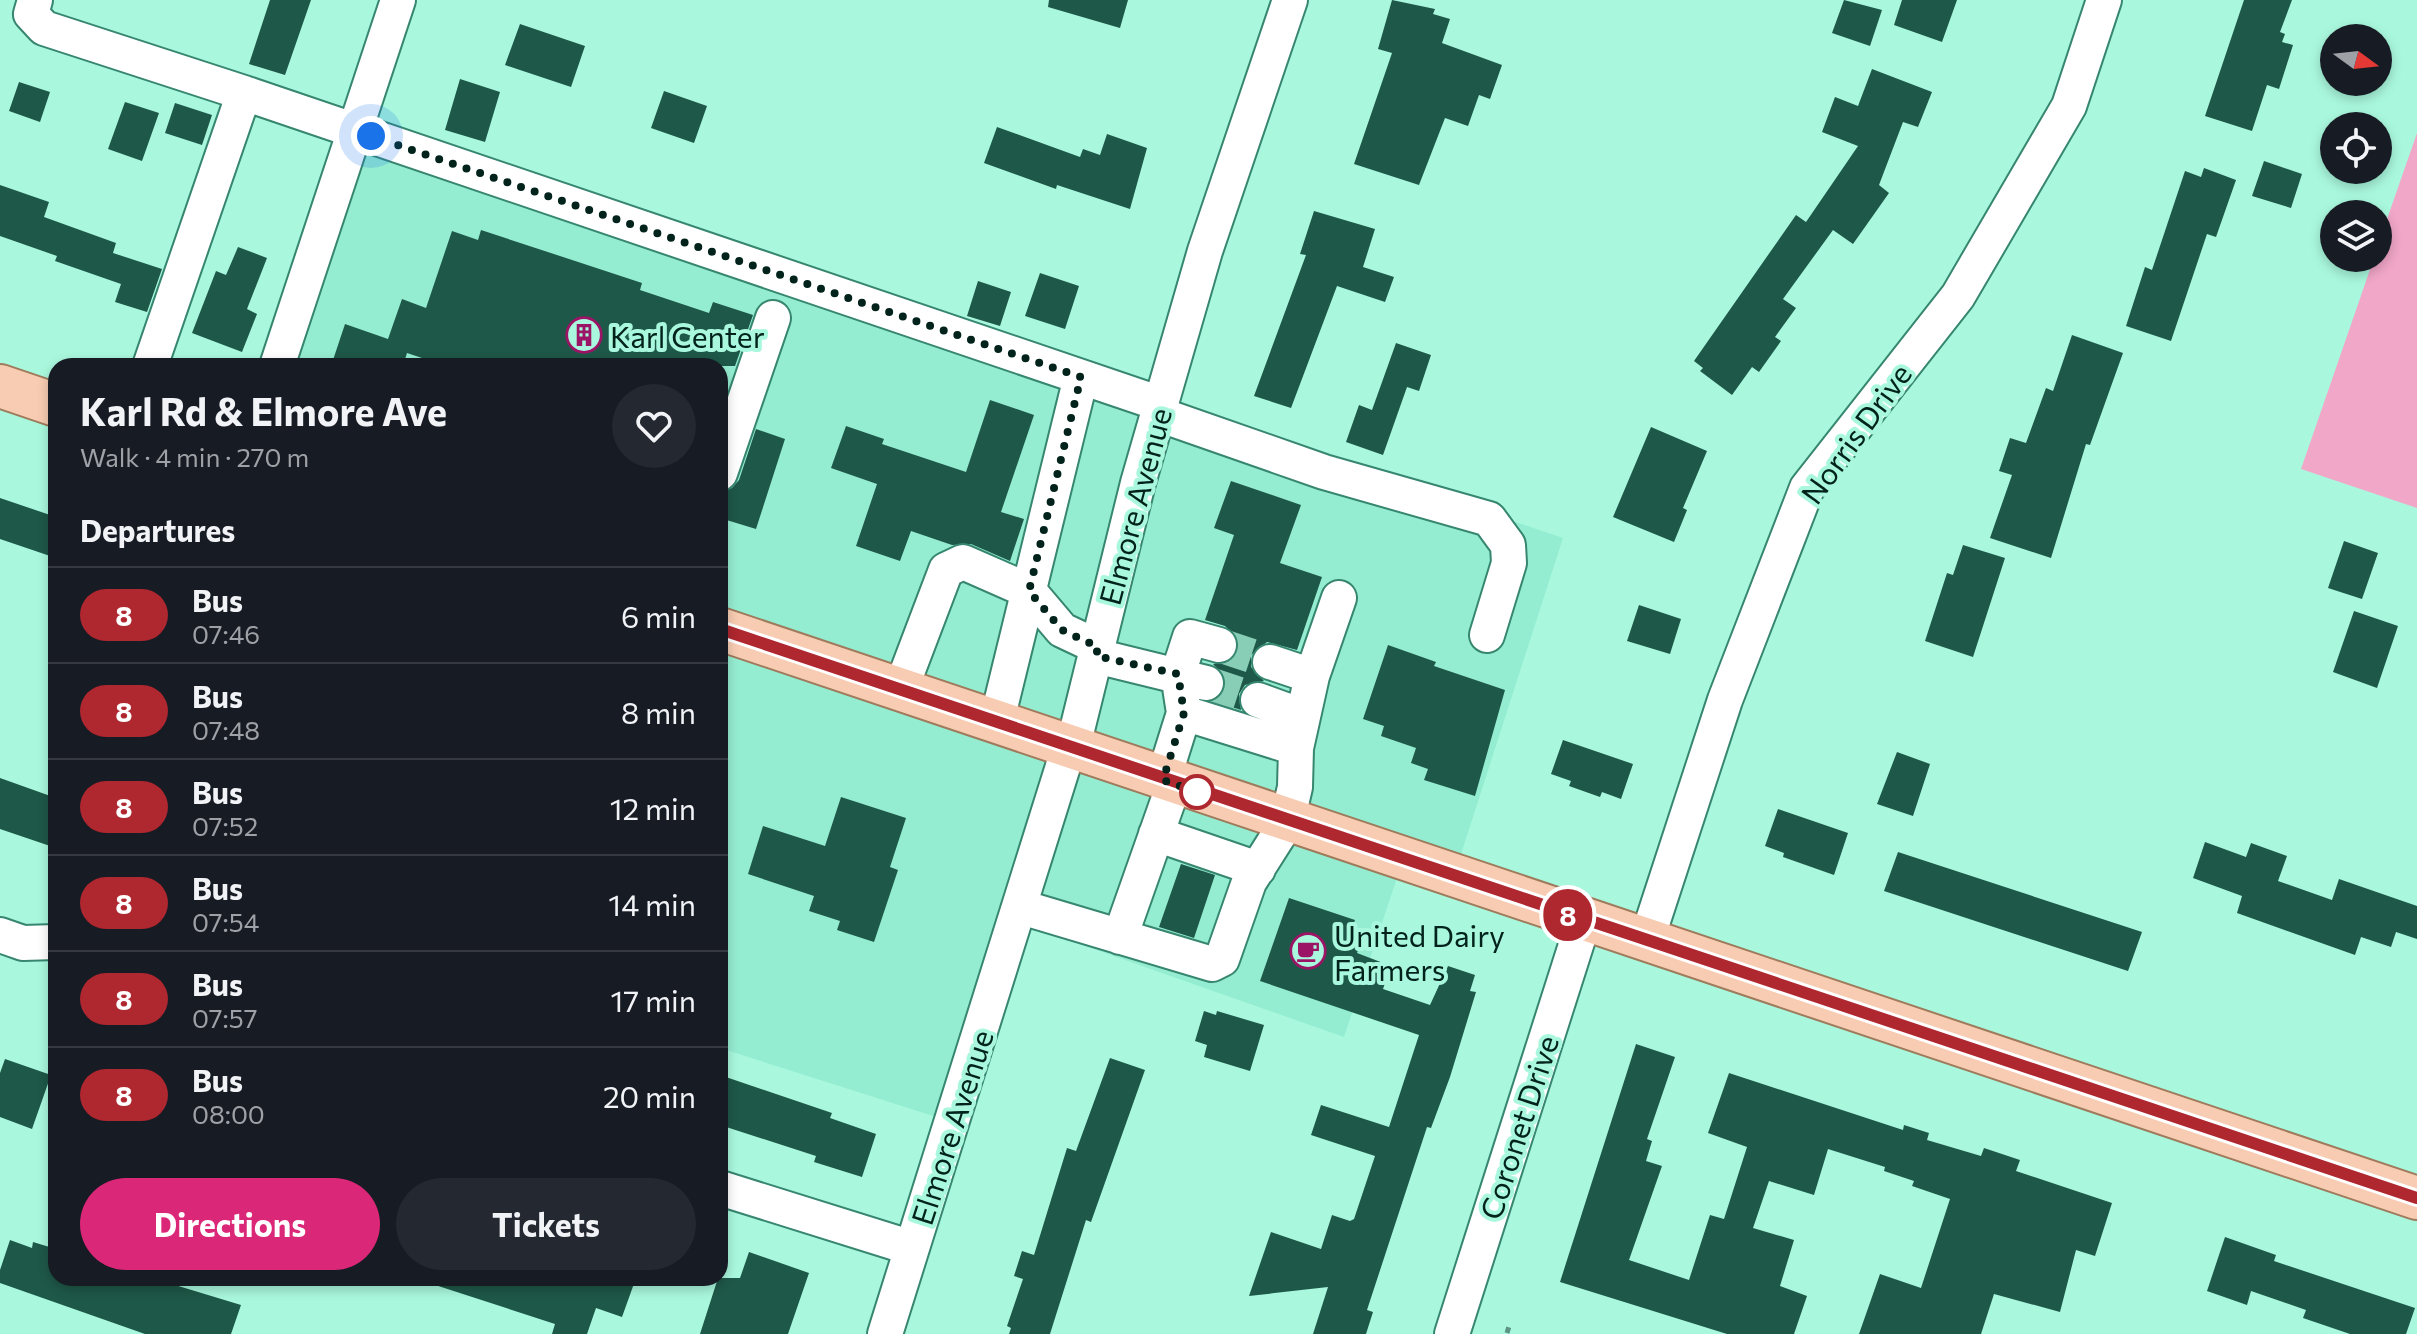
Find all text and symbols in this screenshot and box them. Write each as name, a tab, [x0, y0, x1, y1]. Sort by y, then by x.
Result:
north arrow	[2320, 24, 2392, 96]
map controls	[2320, 24, 2392, 272]
button: locate	[2320, 112, 2392, 184]
your location	[351, 116, 391, 156]
button: layers	[2320, 200, 2392, 272]
building icon: Karl Center	[565, 316, 603, 354]
place label: Karl Center	[610, 317, 765, 354]
street label: Norris Drive	[1792, 356, 1918, 510]
button: heart	[612, 384, 696, 468]
text: Karl Rd & Elmore Ave	[80, 387, 447, 434]
street label: Elmore Avenue	[1090, 403, 1178, 609]
text: Walk · 4 min · 270 m	[80, 441, 309, 472]
text: Departures	[80, 511, 235, 548]
text: Bus	[192, 581, 243, 618]
text: 6 min	[621, 597, 696, 634]
text: 8	[115, 598, 133, 632]
text: 07:46	[192, 618, 260, 649]
text: Bus	[192, 677, 243, 714]
text: 8 min	[621, 693, 696, 730]
text: 8	[115, 694, 133, 728]
text: 07:48	[192, 714, 260, 745]
text: Bus	[192, 773, 243, 810]
unlabelled marker	[1180, 775, 1214, 809]
text: 12 min	[610, 789, 696, 826]
text: 8	[115, 790, 133, 824]
text: 07:52	[192, 810, 258, 841]
text: Bus	[192, 869, 243, 906]
text: 14 min	[608, 885, 696, 922]
text: 8	[115, 886, 133, 920]
line badge: 8	[1542, 889, 1594, 941]
text: 8	[1559, 898, 1577, 932]
text: 07:54	[192, 906, 259, 937]
place label: United Dairy Farmers	[1334, 916, 1505, 987]
cafe icon: United Dairy Farmers	[1289, 932, 1327, 970]
text: Bus	[192, 965, 243, 1002]
text: 17 min	[611, 981, 696, 1018]
text: 8	[115, 982, 133, 1016]
text: 07:57	[192, 1002, 257, 1033]
street label: Elmore Avenue	[902, 1025, 1000, 1229]
street label: Coronet Drive	[1471, 1030, 1565, 1224]
text: Bus	[192, 1061, 243, 1098]
text: 20 min	[603, 1077, 696, 1114]
text: 8	[115, 1078, 133, 1112]
text: 08:00	[192, 1098, 265, 1129]
button: Directions	[80, 1178, 380, 1270]
button: Tickets	[396, 1178, 696, 1270]

